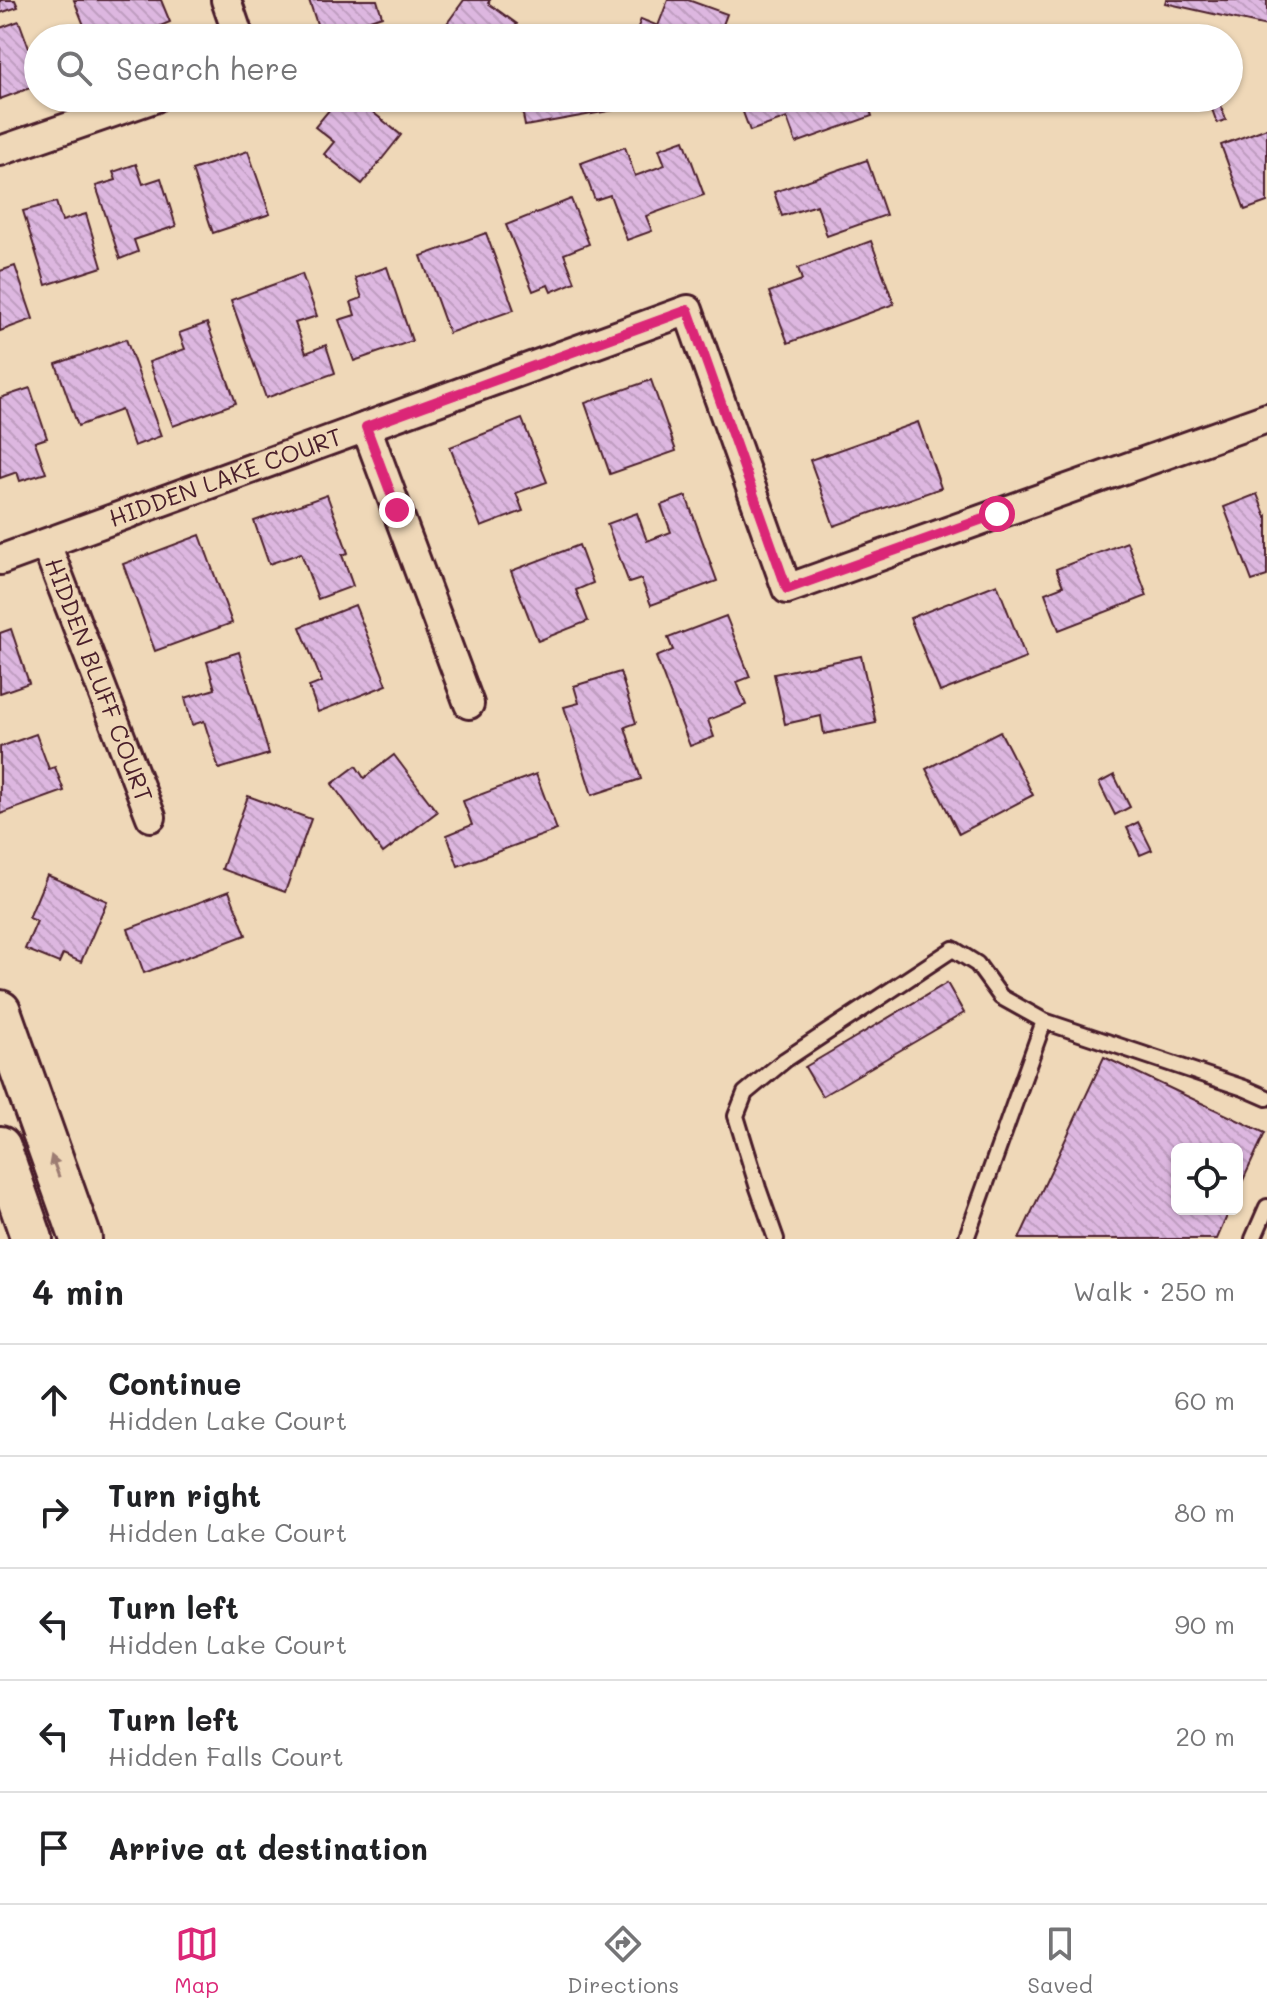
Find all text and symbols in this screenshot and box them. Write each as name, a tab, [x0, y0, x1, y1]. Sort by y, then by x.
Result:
search box	[24, 24, 1243, 112]
icon: search	[52, 46, 96, 90]
text: Search here	[116, 48, 299, 88]
street label: HIDDEN LAKE COURT	[104, 420, 346, 533]
route end	[379, 492, 415, 528]
route start	[979, 496, 1015, 532]
street label: HIDDEN BLUFF COURT	[39, 553, 161, 806]
map controls	[1171, 1143, 1243, 1215]
button: locate	[1171, 1143, 1243, 1215]
one-way arrow	[48, 1153, 61, 1177]
text: 4 min	[32, 1269, 124, 1314]
text: Walk · 250 m	[1073, 1274, 1235, 1308]
text: Continue	[108, 1363, 241, 1403]
icon: ahead	[32, 1378, 76, 1422]
text: 60 m	[1174, 1383, 1235, 1417]
text: Hidden Lake Court	[108, 1403, 347, 1437]
text: Turn right	[108, 1475, 261, 1515]
icon: right	[32, 1490, 76, 1534]
text: 80 m	[1174, 1495, 1235, 1529]
text: Hidden Lake Court	[108, 1515, 347, 1549]
text: Turn left	[108, 1587, 239, 1627]
icon: left	[32, 1602, 76, 1646]
text: 90 m	[1175, 1607, 1235, 1641]
text: Hidden Lake Court	[108, 1627, 347, 1661]
text: Turn left	[108, 1699, 239, 1739]
icon: left	[32, 1714, 76, 1758]
text: 20 m	[1175, 1719, 1235, 1753]
text: Hidden Falls Court	[108, 1739, 344, 1773]
icon: arrive	[32, 1826, 76, 1870]
text: Arrive at destination	[108, 1828, 428, 1868]
tab: Map	[174, 1922, 219, 1999]
tab: Directions	[567, 1922, 679, 1999]
tab: Saved	[1028, 1922, 1093, 1999]

